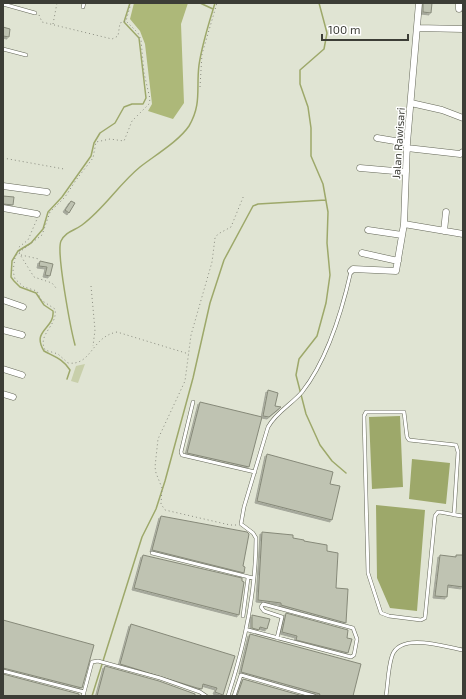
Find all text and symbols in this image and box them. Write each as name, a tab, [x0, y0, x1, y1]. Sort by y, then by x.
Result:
scale bar	[322, 16, 408, 42]
text: 100 m	[328, 22, 360, 36]
street label: Jalan Rawisari	[389, 107, 407, 179]

